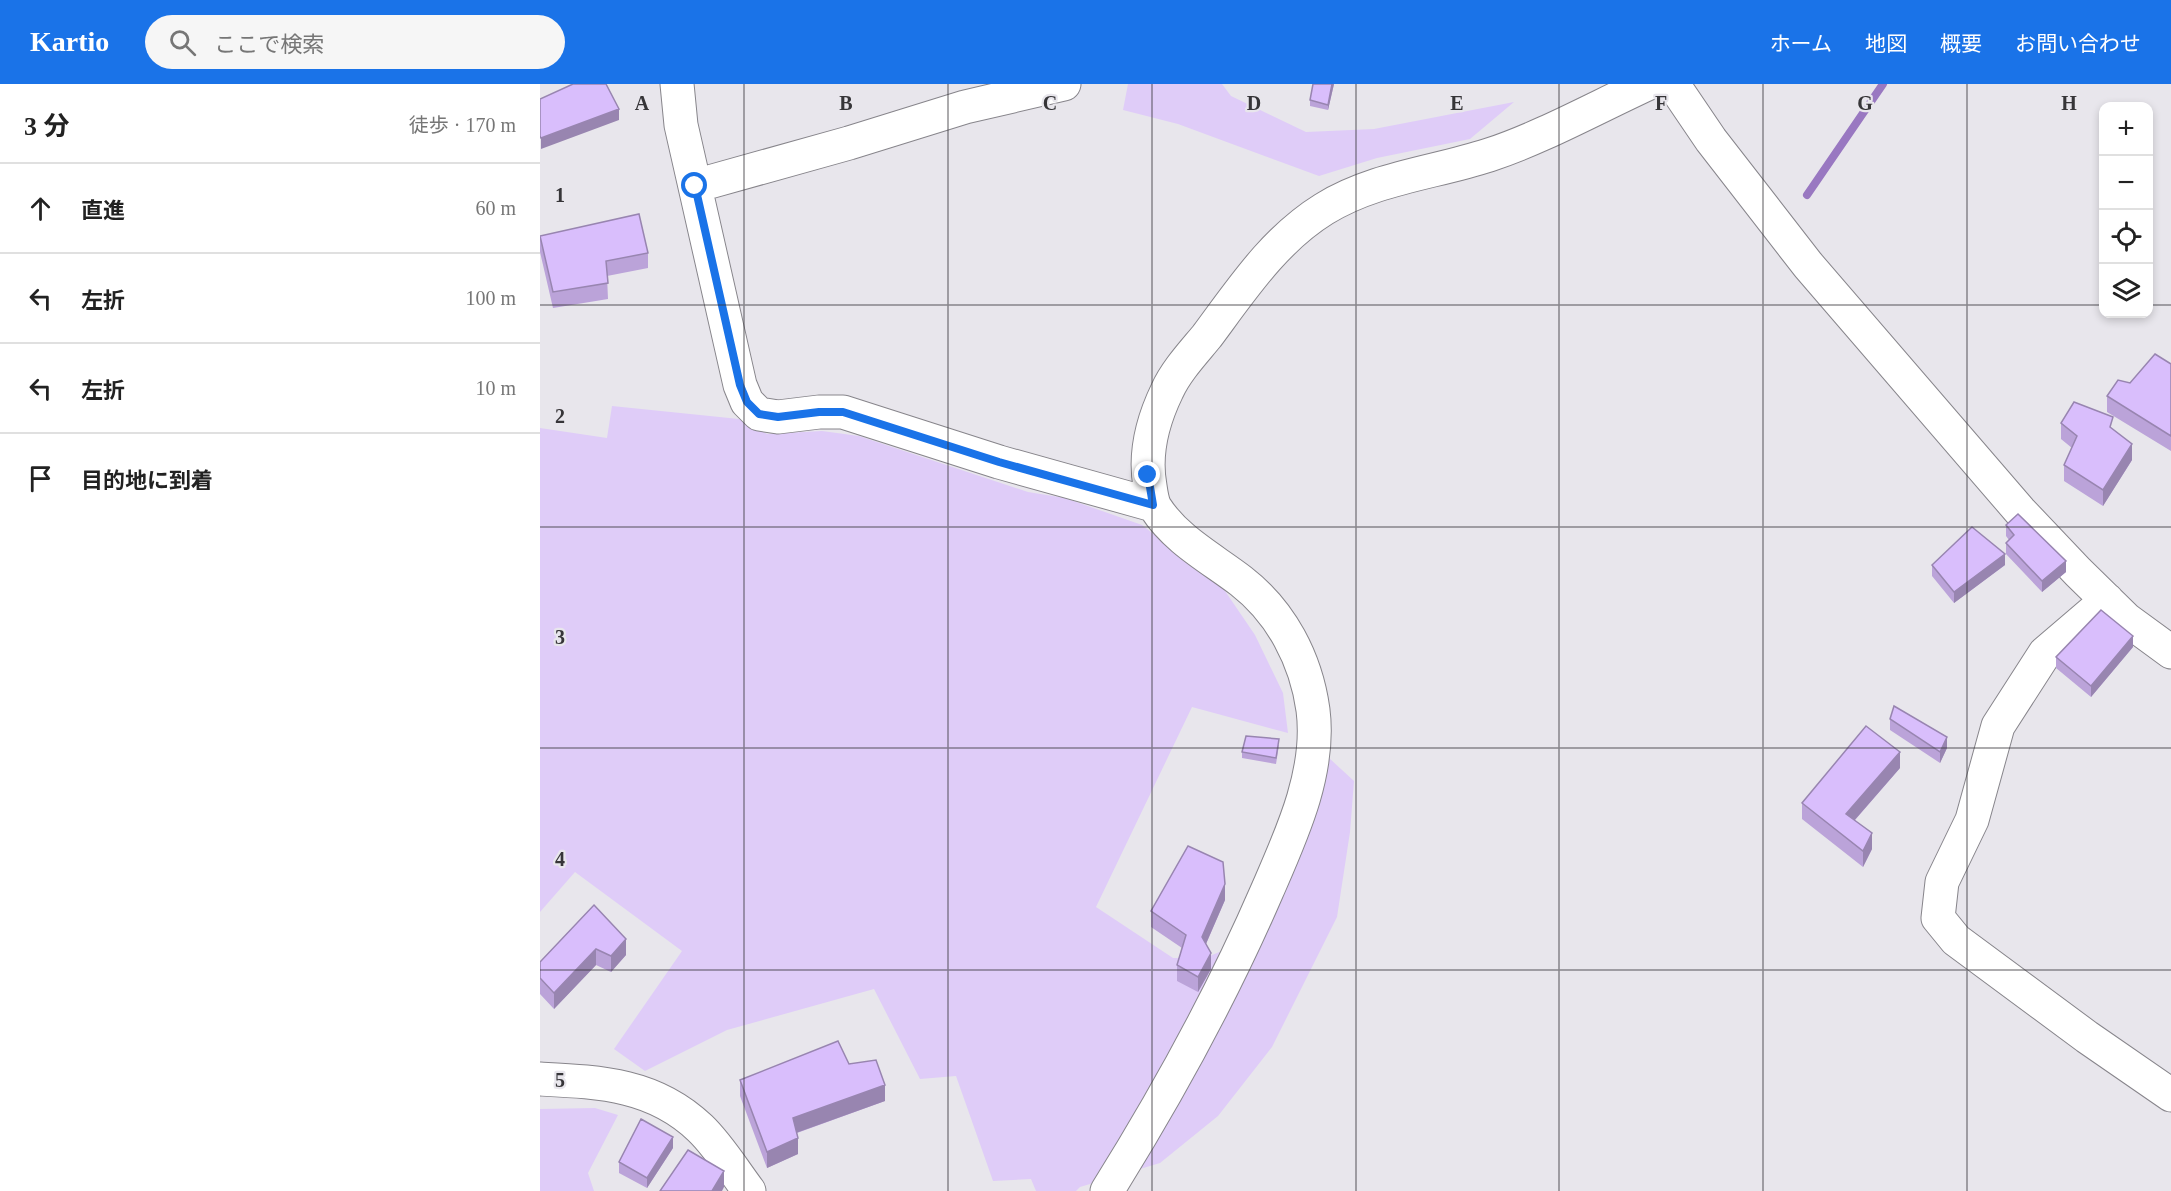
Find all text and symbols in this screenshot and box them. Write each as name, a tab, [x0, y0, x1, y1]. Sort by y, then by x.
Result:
search box	[145, 15, 565, 69]
text: Kartio	[30, 26, 109, 57]
icon: search	[166, 26, 199, 59]
text: ここで検索	[214, 32, 324, 57]
text: ホーム	[1770, 32, 1832, 56]
text: 地図	[1865, 32, 1907, 56]
text: 概要	[1940, 32, 1982, 56]
text: お問い合わせ	[2015, 32, 2141, 56]
text: A	[635, 92, 650, 114]
text: B	[839, 92, 853, 114]
text: C	[1043, 92, 1057, 114]
text: D	[1247, 92, 1261, 114]
text: E	[1450, 92, 1464, 114]
text: F	[1655, 92, 1667, 114]
text: G	[1857, 92, 1873, 114]
text: H	[2061, 92, 2077, 114]
map controls	[2099, 102, 2153, 318]
button: +	[2099, 102, 2153, 156]
text: 3 分	[24, 112, 70, 141]
text: 徒歩 · 170 m	[409, 114, 516, 136]
button: −	[2099, 156, 2153, 210]
route start	[681, 172, 707, 198]
text: 1	[555, 184, 565, 206]
icon: ahead	[24, 192, 57, 225]
text: 60 m	[475, 197, 516, 219]
text: 直進	[81, 198, 125, 223]
button: locate	[2099, 210, 2153, 264]
button: layers	[2099, 264, 2153, 318]
icon: left	[24, 282, 57, 315]
text: 100 m	[465, 287, 516, 309]
text: 左折	[81, 288, 125, 313]
icon: left	[24, 372, 57, 405]
text: 10 m	[475, 377, 516, 399]
text: 左折	[81, 378, 125, 403]
text: 2	[555, 405, 565, 427]
route end	[1134, 461, 1160, 487]
icon: arrive	[24, 462, 57, 495]
text: 目的地に到着	[81, 468, 213, 493]
text: 3	[555, 626, 565, 648]
text: 4	[555, 848, 565, 870]
text: 5	[555, 1069, 565, 1091]

